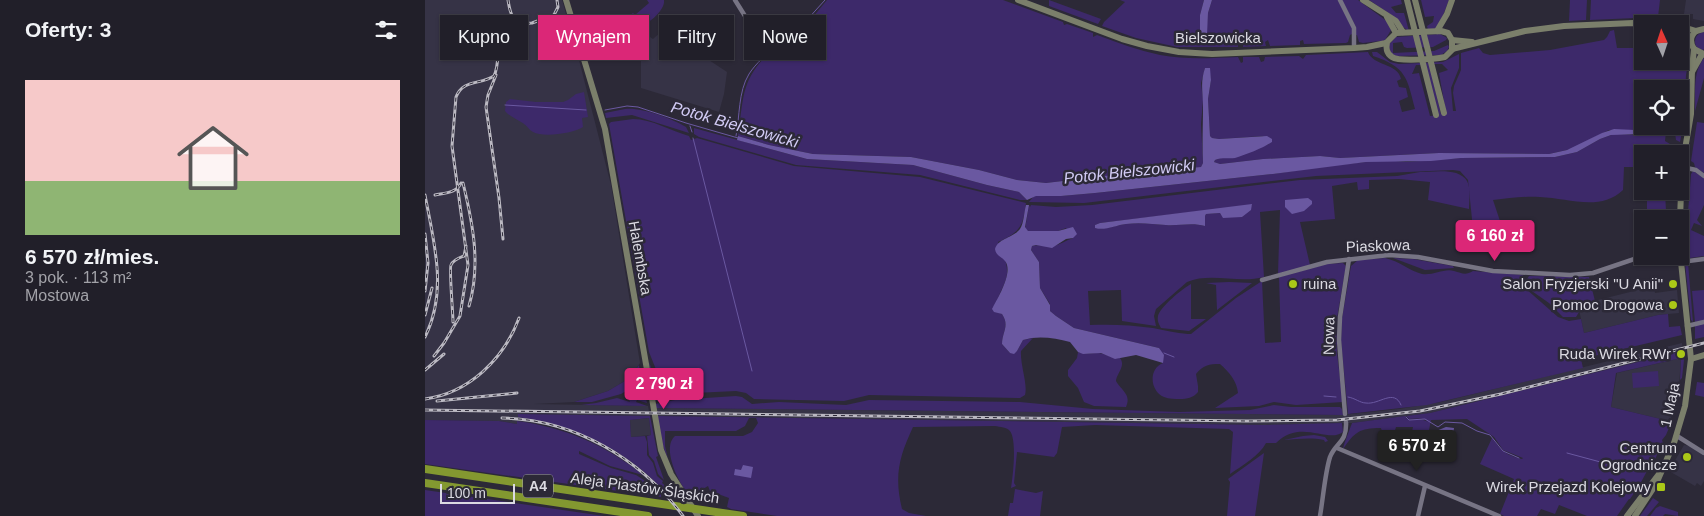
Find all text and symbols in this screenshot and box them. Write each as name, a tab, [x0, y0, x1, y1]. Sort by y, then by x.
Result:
chip: Kupno	[440, 15, 528, 60]
chip: Wynajem	[538, 15, 649, 60]
chip: Filtry	[659, 15, 734, 60]
chip: Nowe	[744, 15, 826, 60]
north arrow	[1634, 15, 1689, 70]
map controls	[1634, 15, 1689, 265]
icon: filters	[372, 16, 400, 44]
text: Oferty: 3	[25, 18, 111, 41]
street label: Bielszowicka	[1175, 29, 1262, 46]
button: locate	[1634, 80, 1689, 135]
water label: Potok Bielszowicki	[669, 98, 801, 151]
icon: home	[168, 113, 258, 203]
button: +	[1634, 145, 1689, 200]
water label: Potok Bielszowicki	[1063, 156, 1196, 187]
button: −	[1634, 210, 1689, 265]
street label: Halembska	[626, 219, 655, 297]
pin: 6 160 zł	[1443, 220, 1547, 262]
text: 6 160 zł	[1467, 227, 1523, 244]
street label: Piaskowa	[1346, 236, 1411, 255]
text: 6 570 zł/mies.	[25, 245, 159, 268]
text: 3 pok. · 113 m²	[25, 269, 131, 286]
place label: ruina	[1303, 275, 1337, 292]
place label: Salon Fryzjerski "U Anii"	[1502, 275, 1663, 292]
marker: ruina	[1287, 278, 1299, 290]
marker: Salon Fryzjerski "U Anii"	[1667, 278, 1679, 290]
text: Mostowa	[25, 287, 89, 304]
place label: Pomoc Drogowa	[1552, 296, 1664, 313]
marker: Pomoc Drogowa	[1667, 299, 1679, 311]
street label: Nowa	[1320, 316, 1337, 355]
place label: Ruda Wirek RWr	[1559, 345, 1671, 362]
marker: Ruda Wirek RWr	[1675, 348, 1687, 360]
pin: 2 790 zł	[612, 368, 716, 410]
text: 2 790 zł	[636, 375, 692, 392]
street label: 1 Maja	[1657, 380, 1683, 429]
pin: 6 570 zł	[1365, 430, 1469, 472]
text: 6 570 zł	[1389, 437, 1445, 454]
place label: Centrum Ogrodnicze	[1600, 439, 1677, 473]
marker: Centrum Ogrodnicze	[1681, 451, 1693, 463]
street label: Aleja Piastów Śląskich	[570, 469, 721, 506]
road number: A4	[523, 474, 553, 498]
place label: Wirek Przejazd Kolejowy	[1486, 478, 1651, 495]
scale bar	[440, 481, 515, 504]
marker: Wirek Przejazd Kolejowy	[1655, 481, 1667, 493]
text: 100 m	[447, 485, 486, 501]

